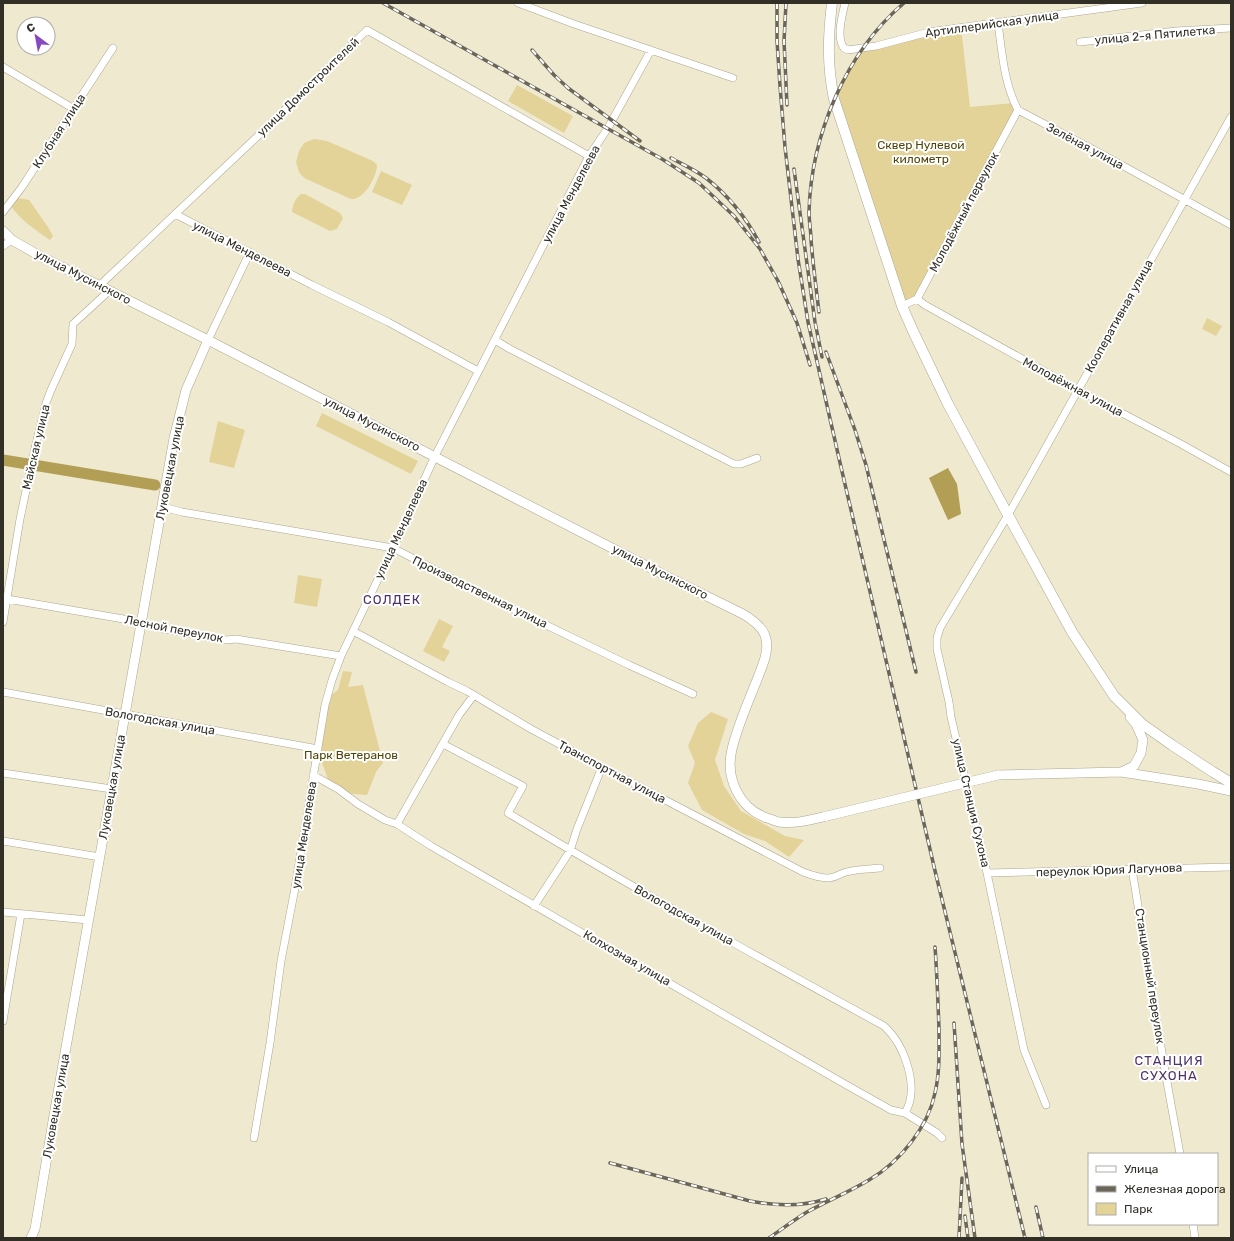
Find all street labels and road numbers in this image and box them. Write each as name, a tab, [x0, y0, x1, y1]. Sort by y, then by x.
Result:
street label: Артиллерийская улица	[924, 8, 1060, 40]
street label: улица 2-я Пятилетка	[1094, 23, 1216, 47]
street label: улица Домостроителей	[254, 35, 362, 139]
street label: Клубная улица	[30, 91, 88, 171]
street label: Зелёная улица	[1044, 120, 1126, 172]
street label: улица Менделеева	[539, 143, 603, 245]
street label: Молодёжный переулок	[926, 149, 1002, 274]
street label: улица Менделеева	[190, 218, 294, 280]
street label: улица Мусинского	[33, 247, 134, 307]
street label: Кооперативная улица	[1082, 257, 1156, 375]
street label: Молодёжная улица	[1020, 355, 1126, 419]
street label: улица Мусинского	[322, 394, 423, 454]
street label: Майская улица	[19, 403, 53, 491]
street label: Луковецкая улица	[153, 415, 187, 521]
street label: улица Менделеева	[372, 477, 430, 581]
street label: улица Мусинского	[610, 542, 711, 602]
street label: Производственная улица	[410, 553, 550, 631]
street label: Лесной переулок	[123, 613, 225, 646]
street label: Вологодская улица	[104, 704, 216, 738]
street label: Луковецкая улица	[96, 734, 128, 840]
street label: улица Станция Сухона	[949, 737, 993, 869]
street label: Транспортная улица	[556, 738, 668, 806]
street label: улица Менделеева	[289, 780, 319, 890]
street label: переулок Юрия Лагунова	[1035, 860, 1183, 880]
street label: Вологодская улица	[632, 882, 736, 948]
street label: Станционный переулок	[1132, 907, 1168, 1045]
street label: Колхозная улица	[581, 927, 673, 989]
street label: Луковецкая улица	[40, 1053, 72, 1159]

